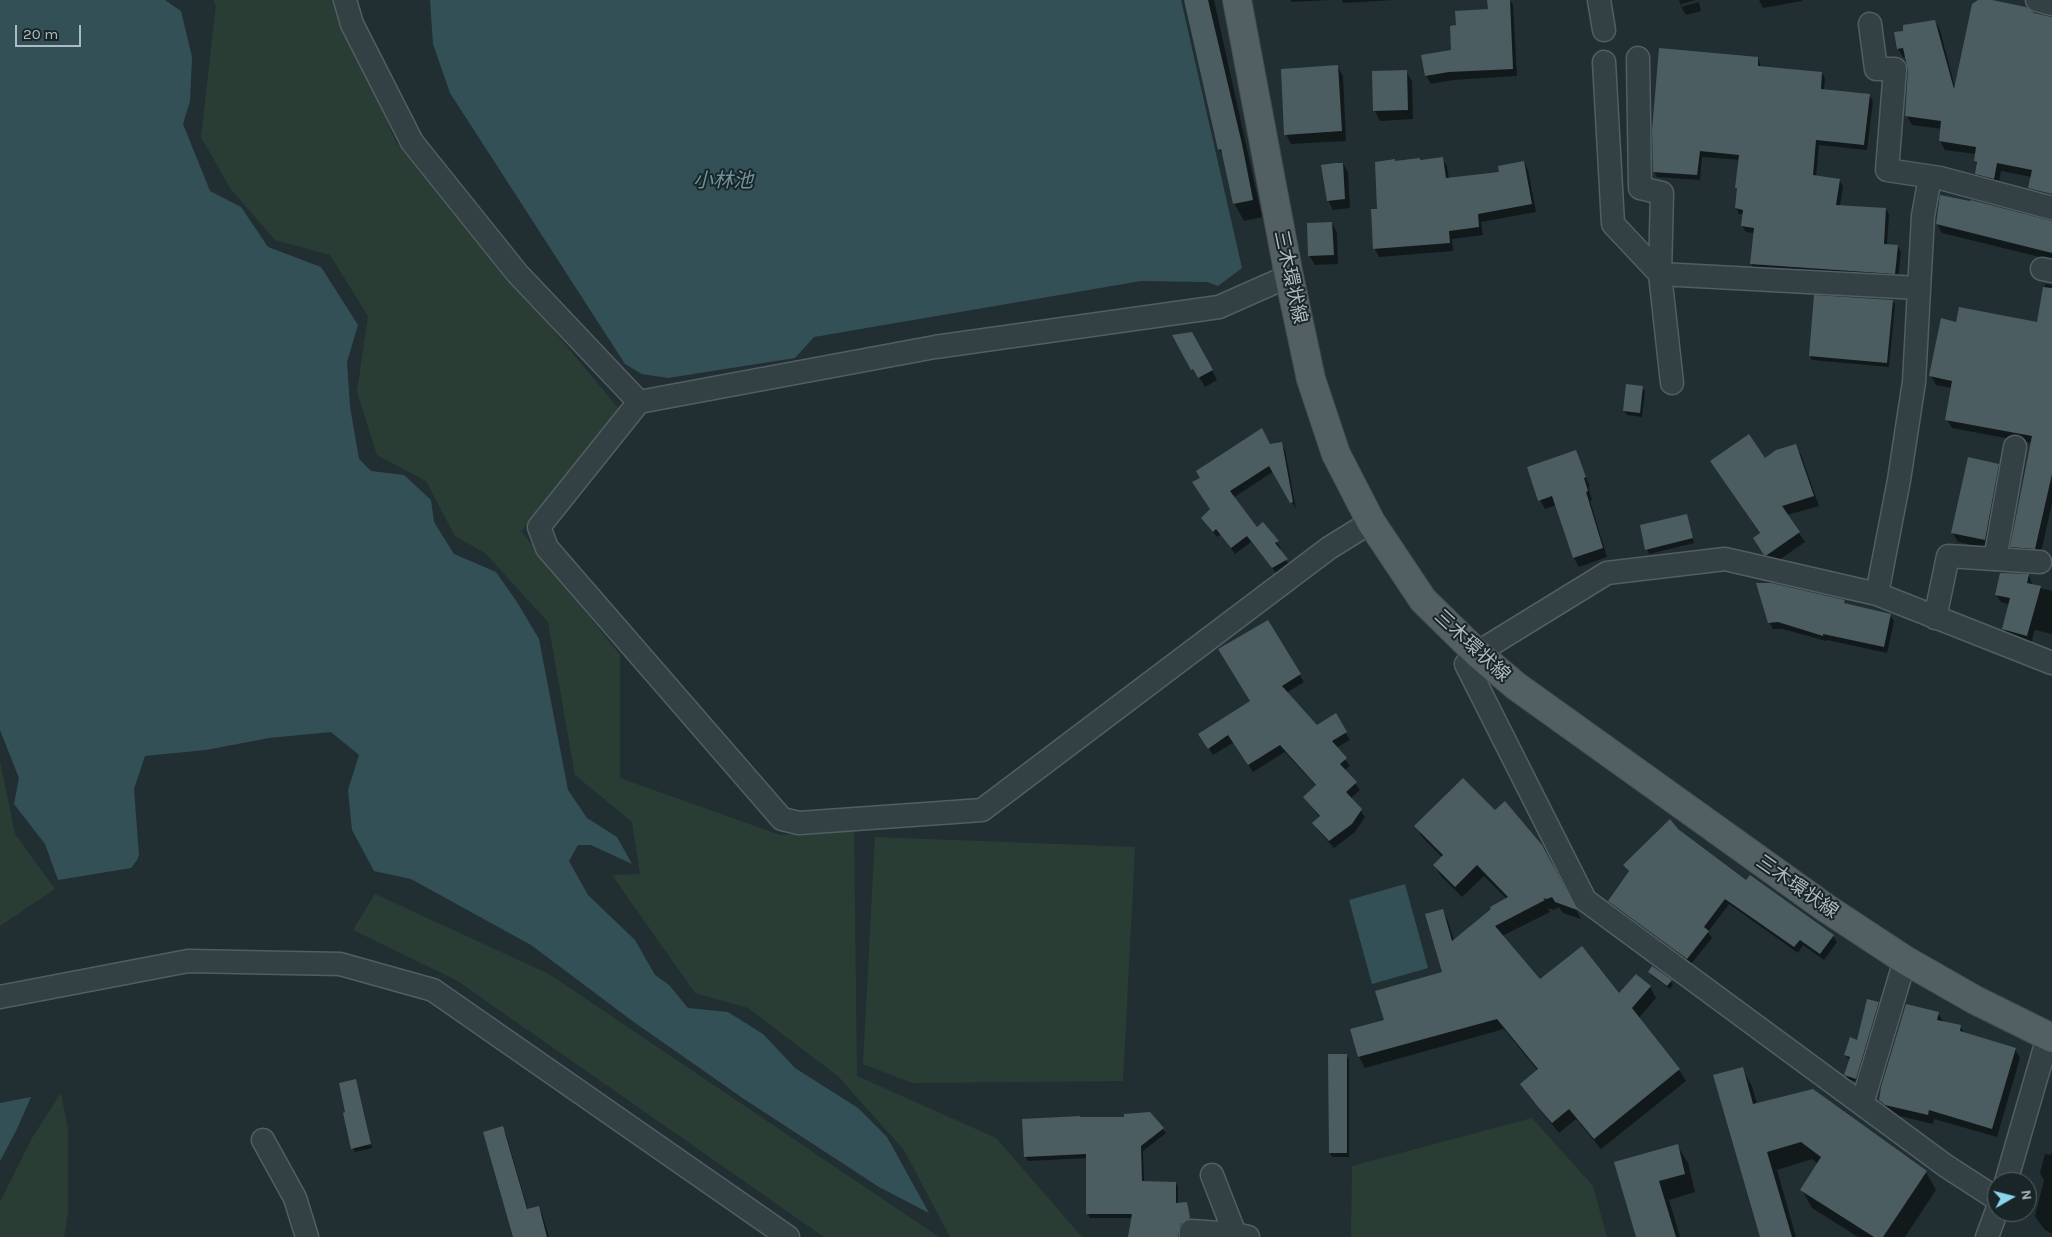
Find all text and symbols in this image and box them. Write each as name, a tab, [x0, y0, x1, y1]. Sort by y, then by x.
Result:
scale bar	[18, 15, 84, 47]
text: 20 m	[23, 25, 58, 43]
water label: 小林池	[693, 169, 753, 193]
street label: 三木環状線	[1269, 228, 1311, 326]
street label: 三木環状線	[1429, 605, 1515, 687]
street label: 三木環状線	[1752, 850, 1842, 924]
north arrow	[1987, 1172, 2037, 1222]
text: N	[2017, 1189, 2035, 1201]

